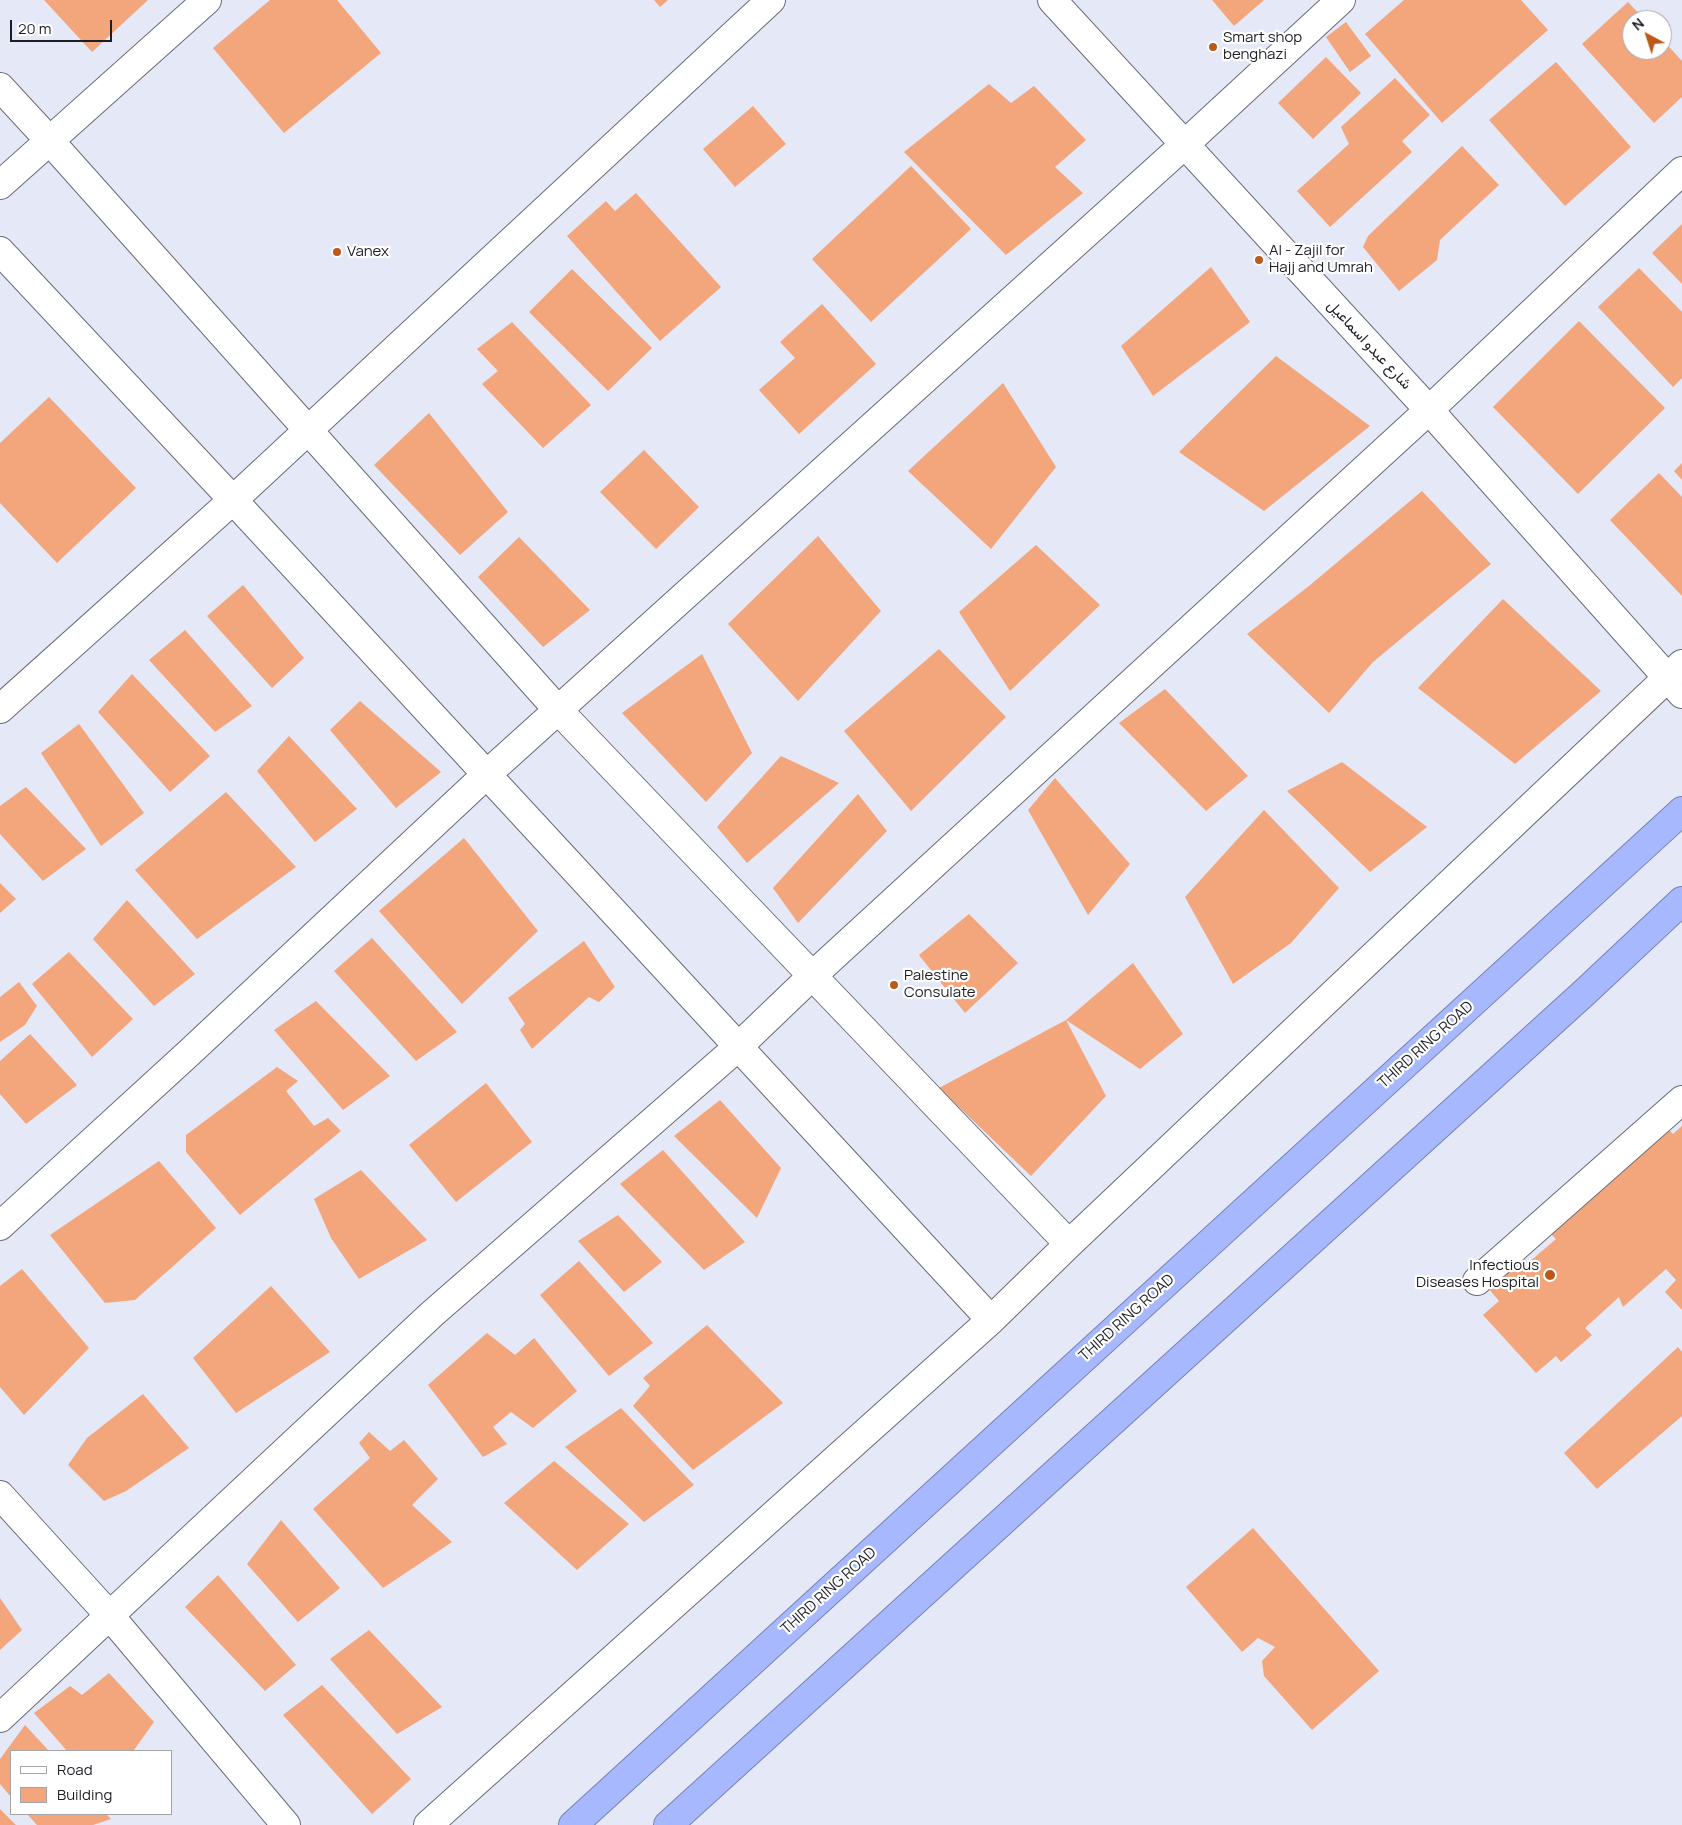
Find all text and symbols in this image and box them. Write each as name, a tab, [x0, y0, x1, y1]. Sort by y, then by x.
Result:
scale bar	[12, 10, 115, 42]
north arrow	[1622, 10, 1672, 60]
text: N	[1628, 13, 1648, 34]
text: 20 m	[18, 18, 51, 39]
place label: Smart shop benghazi	[1223, 29, 1302, 64]
marker: Smart shop benghazi	[1207, 41, 1219, 53]
place label: Al - Zajil for Hajj and Umrah	[1269, 242, 1373, 277]
place label: Vanex	[347, 243, 389, 261]
marker: Vanex	[331, 246, 343, 258]
marker: Al - Zajil for Hajj and Umrah	[1253, 254, 1265, 266]
street label: شارع عبدو اسماعيل	[1323, 297, 1415, 393]
place label: Palestine Consulate	[904, 967, 976, 1002]
marker: Palestine Consulate	[888, 979, 900, 991]
street label: THIRD RING ROAD	[1375, 998, 1477, 1092]
place label: Infectious Diseases Hospital	[1416, 1257, 1539, 1292]
marker: Infectious Diseases Hospital	[1543, 1268, 1557, 1282]
street label: THIRD RING ROAD	[1076, 1271, 1178, 1365]
street label: THIRD RING ROAD	[778, 1544, 880, 1638]
legend	[10, 1750, 172, 1815]
text: Road	[57, 1759, 93, 1780]
text: Building	[57, 1784, 112, 1805]

